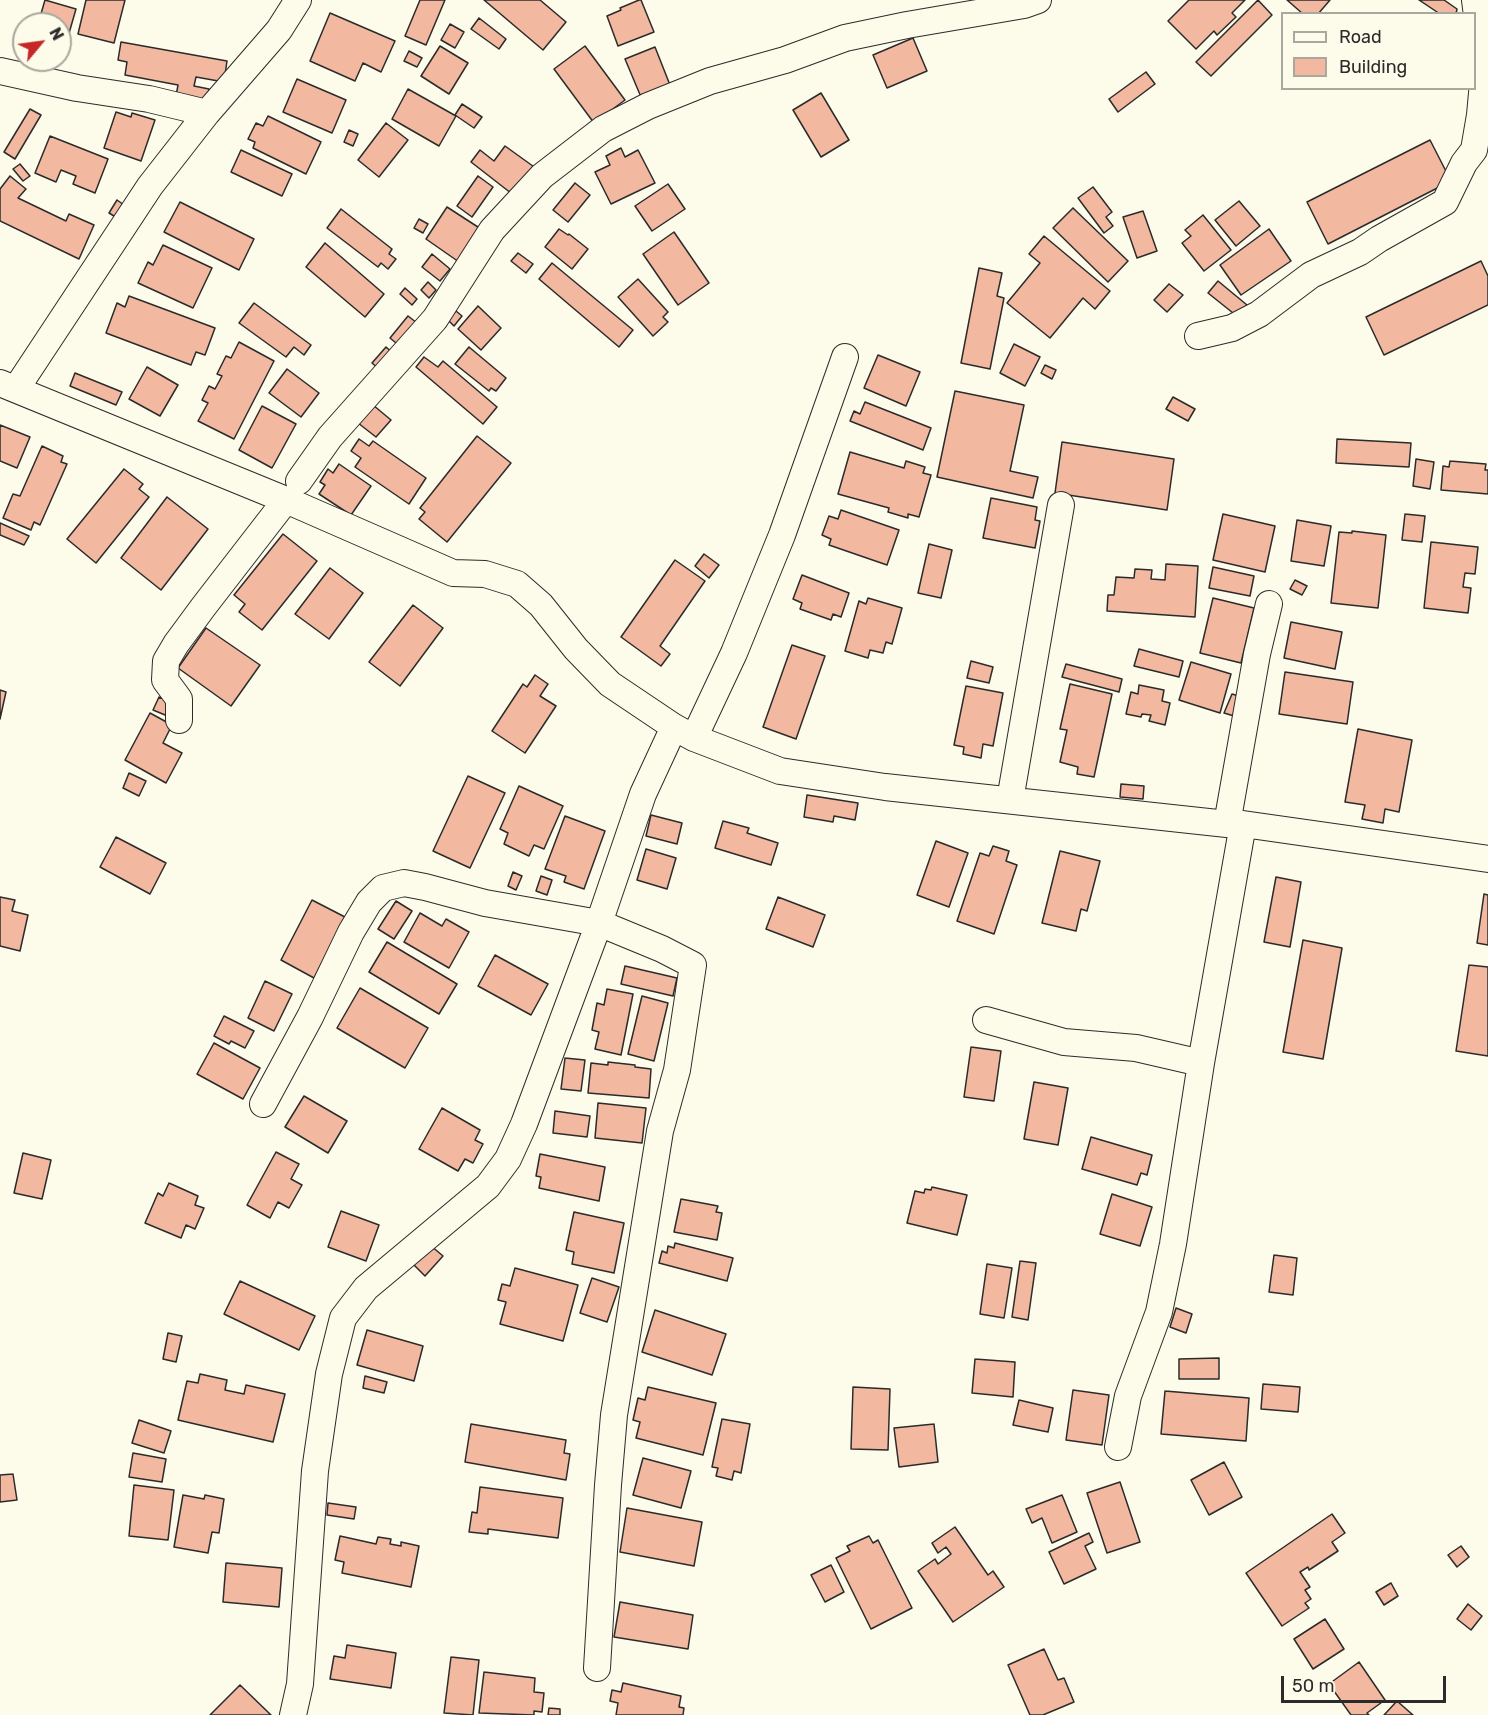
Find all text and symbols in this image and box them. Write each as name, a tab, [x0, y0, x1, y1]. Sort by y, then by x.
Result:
north arrow	[12, 12, 72, 72]
legend	[1281, 12, 1476, 90]
text: N	[45, 24, 68, 44]
text: Road	[1339, 26, 1382, 48]
text: Building	[1339, 56, 1407, 78]
scale bar	[1284, 1664, 1449, 1702]
text: 50 m	[1292, 1675, 1335, 1697]

